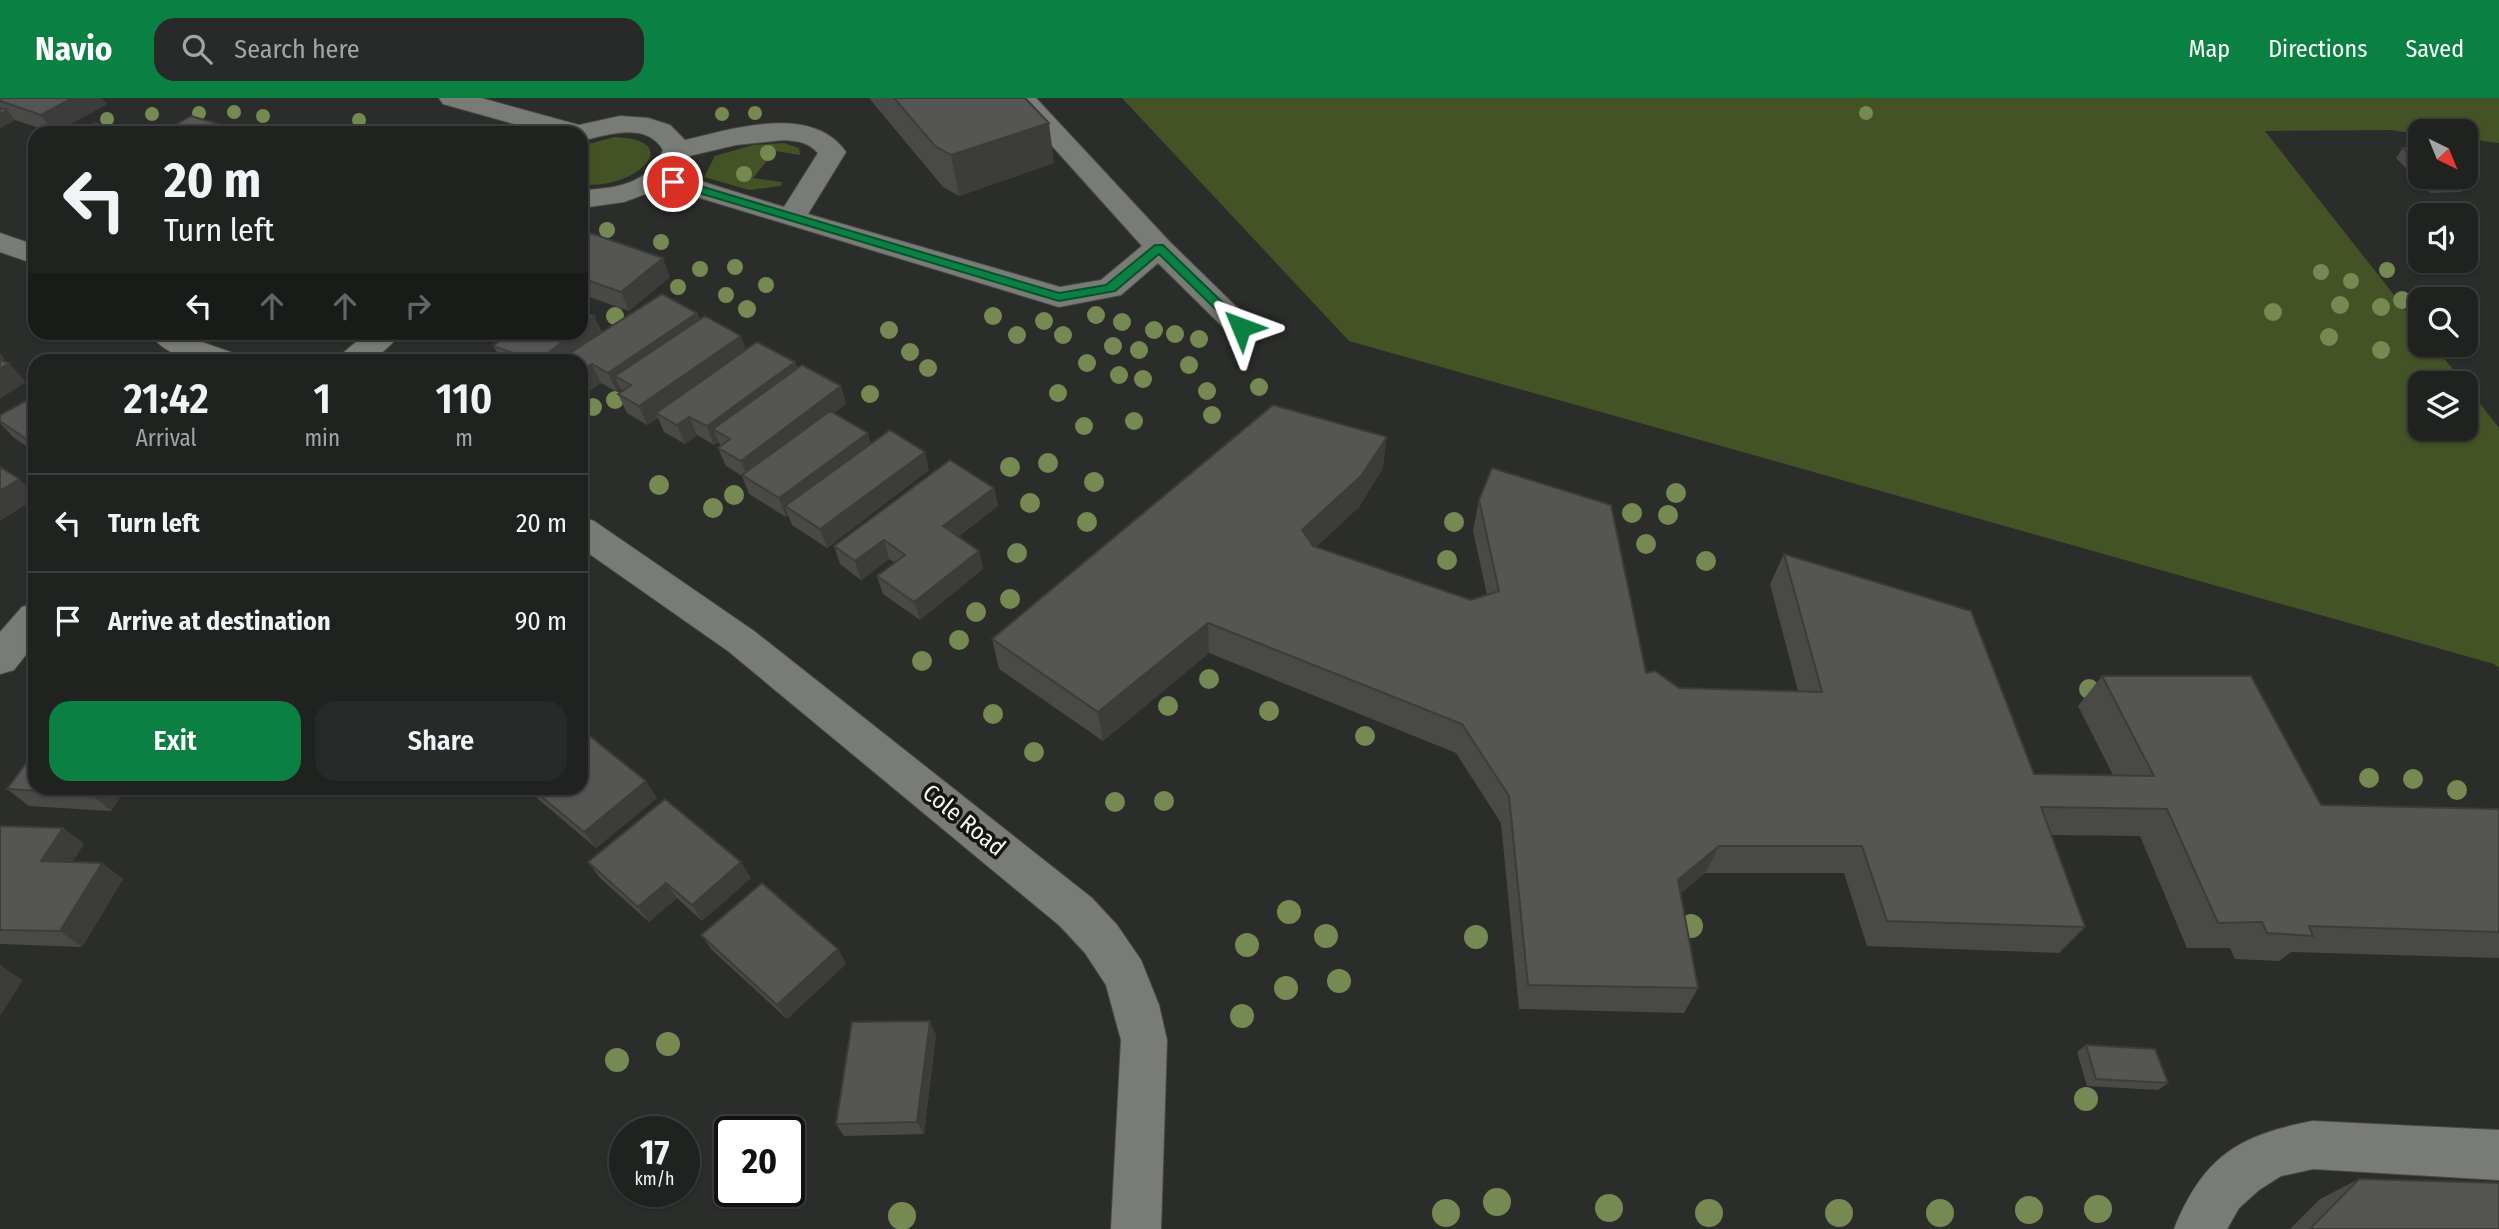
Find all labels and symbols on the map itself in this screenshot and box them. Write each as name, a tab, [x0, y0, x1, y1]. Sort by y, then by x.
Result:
north arrow	[2408, 119, 2478, 189]
pin	[643, 152, 703, 212]
position arrow	[1204, 290, 1278, 364]
street label: Cole Road	[917, 778, 1011, 862]
speed limit sign: 20	[714, 1116, 805, 1207]

